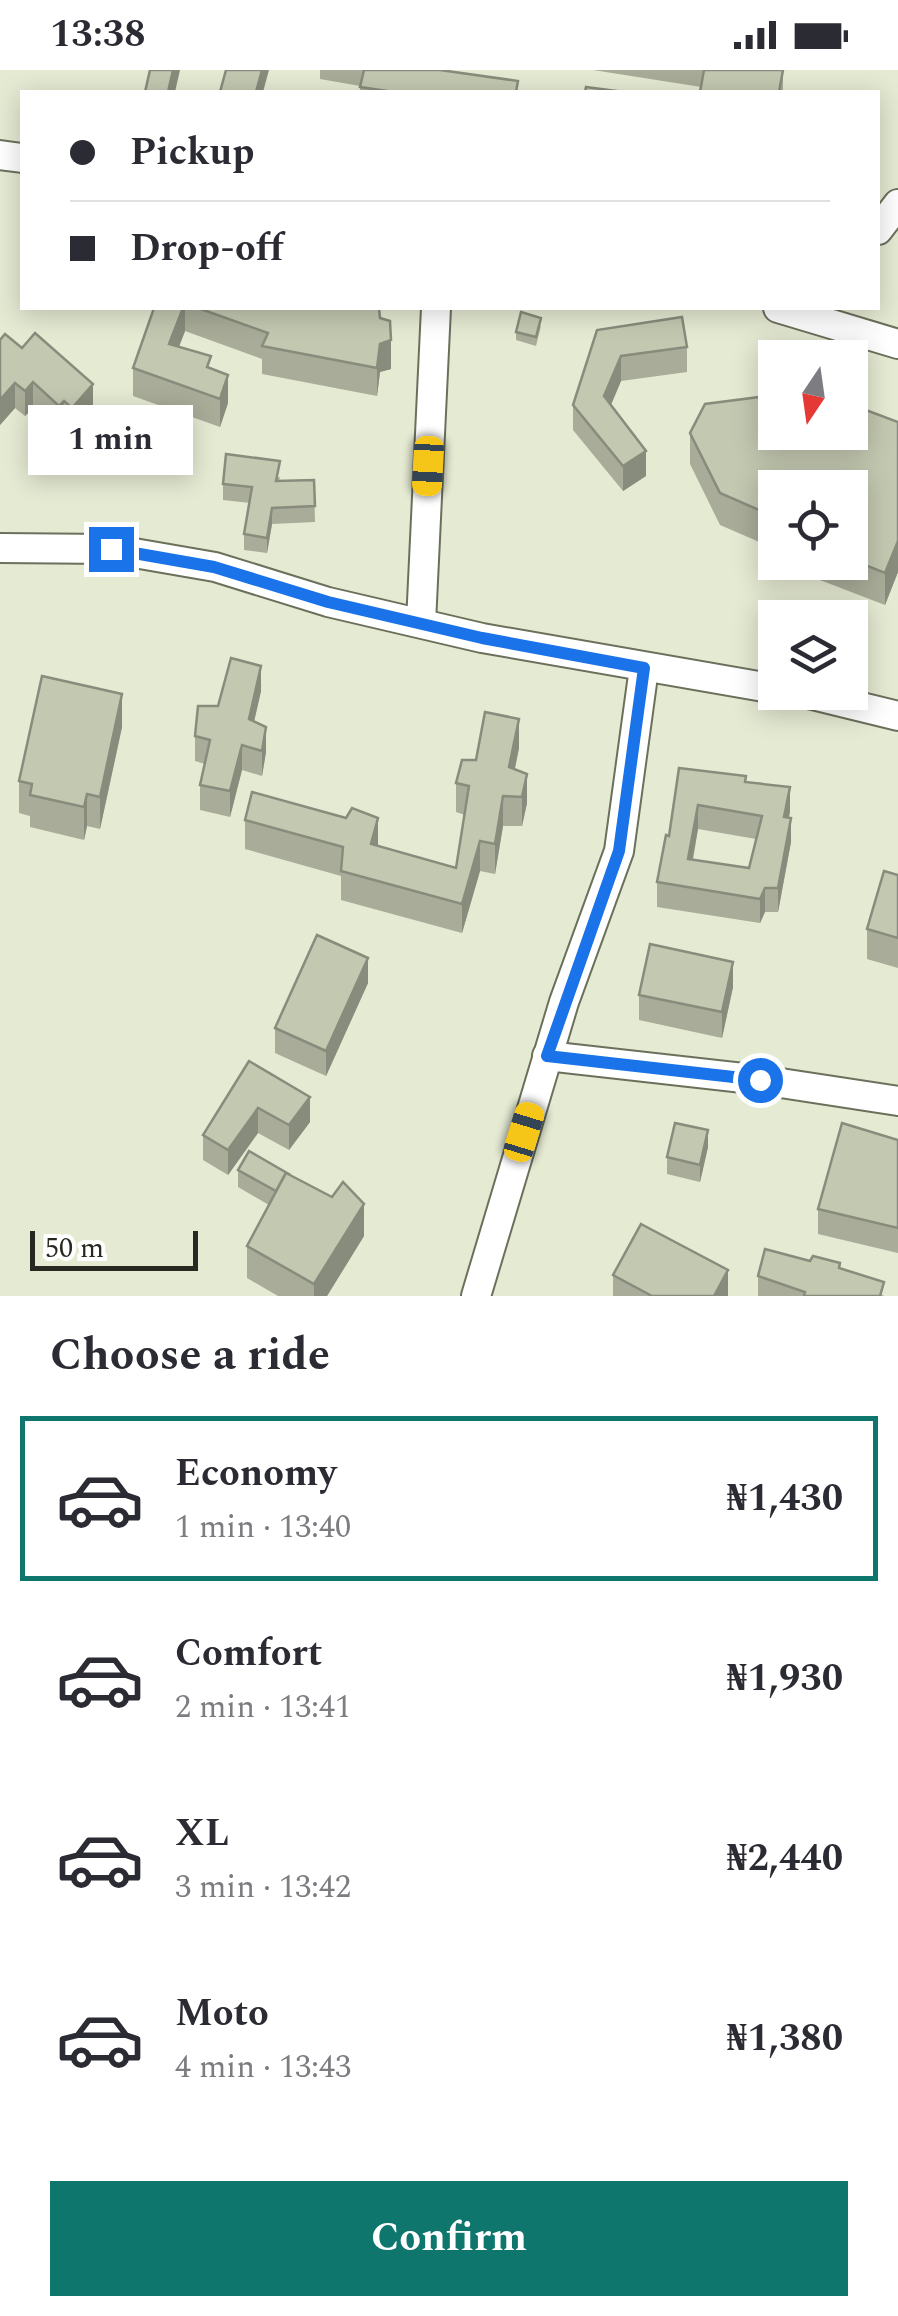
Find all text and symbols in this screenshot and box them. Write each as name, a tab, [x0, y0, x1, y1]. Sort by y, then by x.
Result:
text: 13:38	[50, 6, 145, 64]
text: Pickup	[130, 124, 254, 182]
text: Drop-off	[130, 220, 284, 278]
north arrow	[758, 340, 868, 450]
map controls	[758, 340, 868, 710]
callout: 1 min	[28, 404, 194, 474]
text: 1 min	[68, 415, 153, 464]
car	[411, 435, 445, 497]
button: locate	[758, 470, 868, 580]
route end	[89, 527, 134, 572]
button: layers	[758, 600, 868, 710]
route start	[738, 1058, 783, 1103]
car	[501, 1099, 547, 1165]
scale bar	[30, 1226, 198, 1270]
text: 50 m	[45, 1227, 104, 1270]
text: Choose a ride	[50, 1321, 330, 1390]
text: Economy	[175, 1445, 336, 1503]
icon: car	[55, 1454, 145, 1544]
text: ₦1,430	[726, 1470, 843, 1528]
text: 1 min · 13:40	[175, 1503, 351, 1552]
text: Comfort	[175, 1625, 322, 1683]
icon: car	[55, 1634, 145, 1724]
text: ₦1,930	[726, 1650, 843, 1708]
text: 2 min · 13:41	[175, 1683, 351, 1732]
text: XL	[175, 1805, 229, 1863]
icon: car	[55, 1814, 145, 1904]
text: ₦2,440	[726, 1830, 843, 1888]
text: 3 min · 13:42	[175, 1863, 351, 1912]
text: Moto	[175, 1985, 269, 2043]
icon: car	[55, 1994, 145, 2084]
text: ₦1,380	[726, 2010, 843, 2068]
text: 4 min · 13:43	[175, 2043, 351, 2092]
button: Confirm	[50, 2181, 848, 2296]

